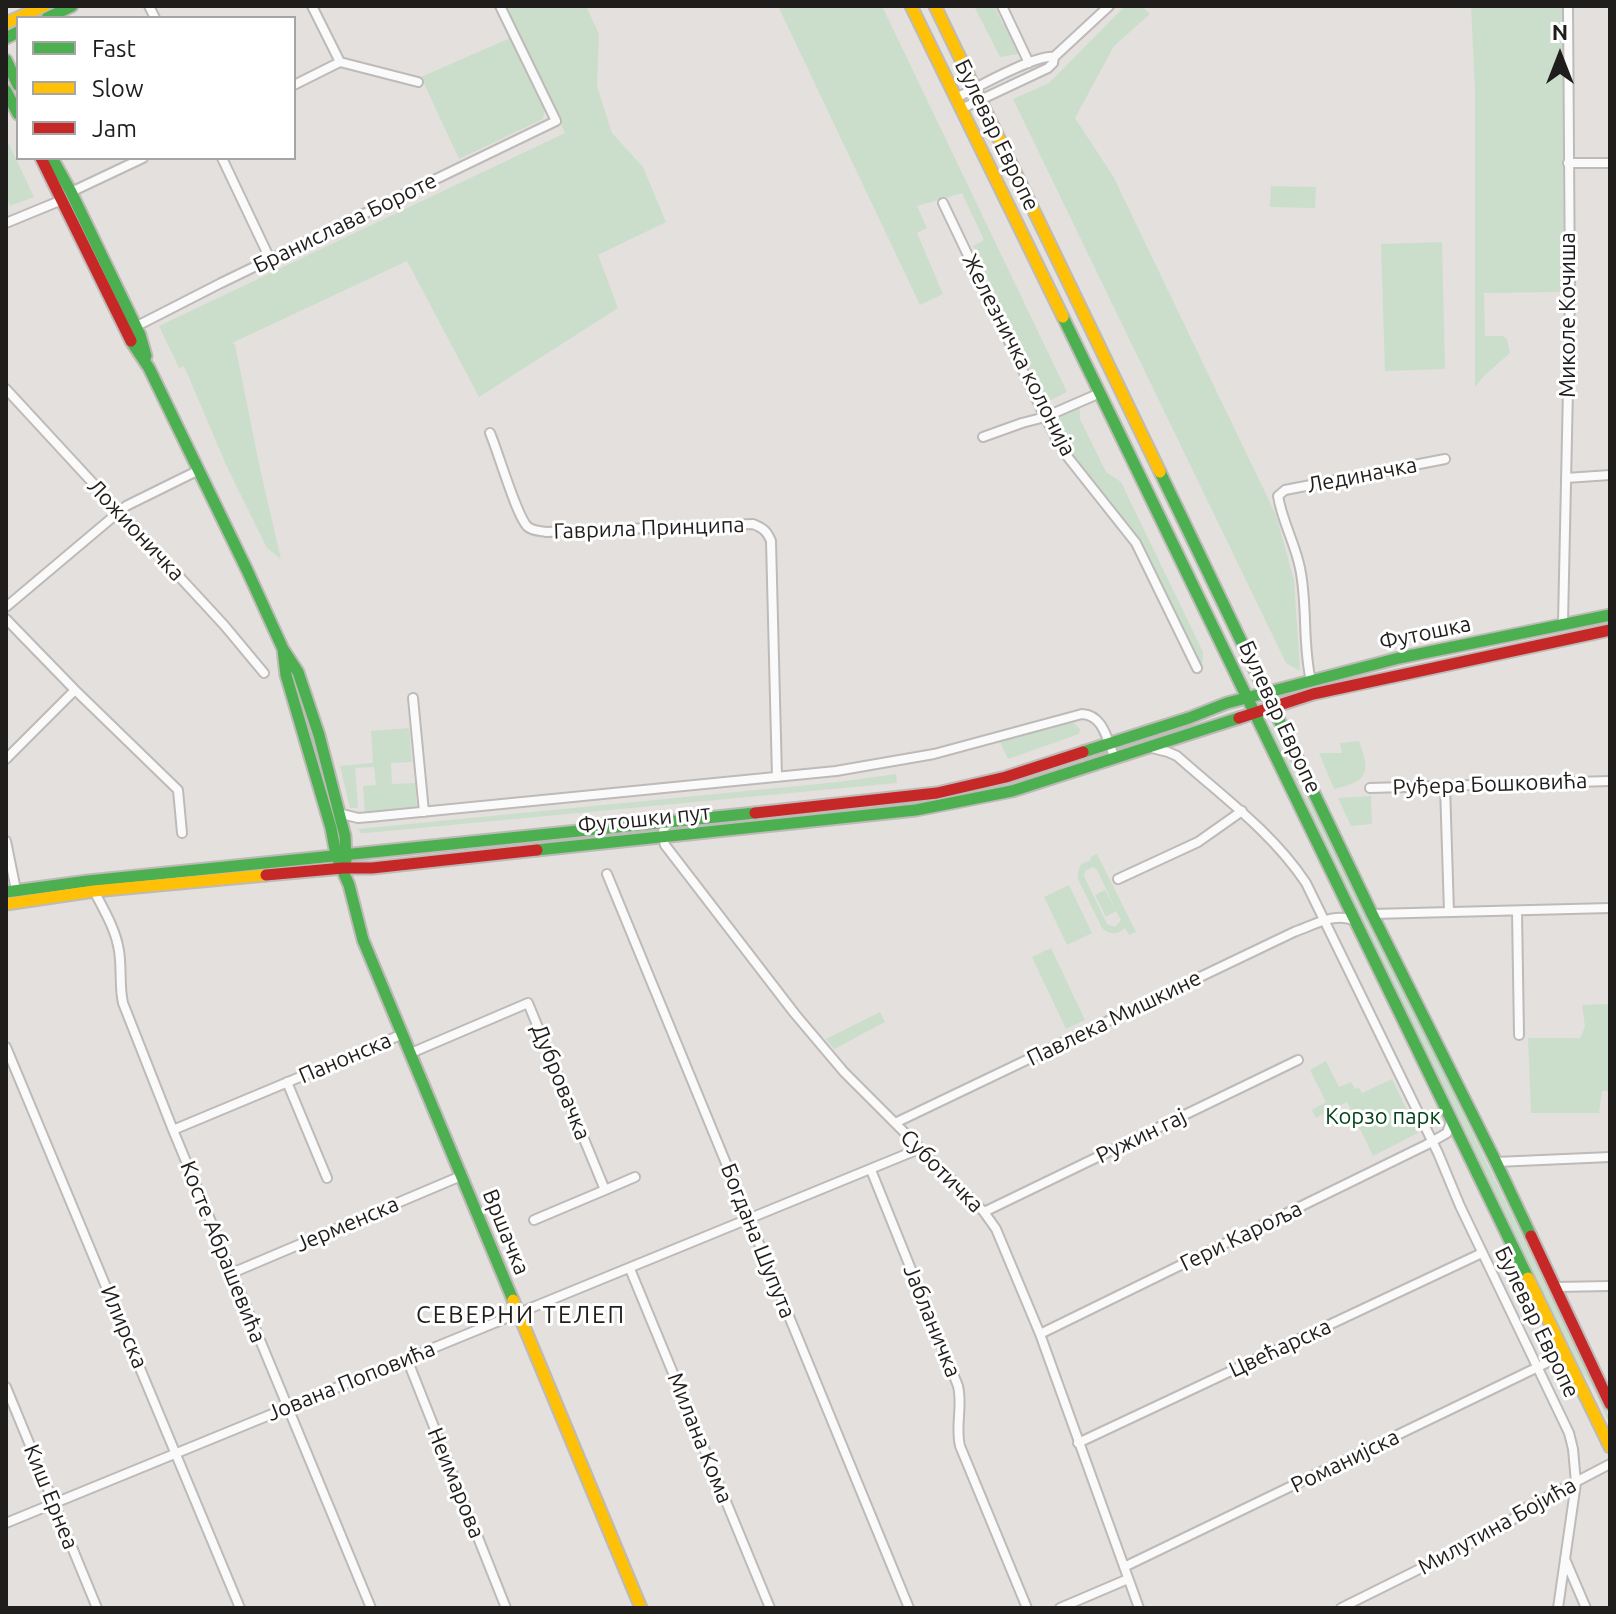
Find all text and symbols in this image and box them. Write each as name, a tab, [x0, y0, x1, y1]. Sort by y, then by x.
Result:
legend	[16, 16, 296, 160]
north arrow	[1520, 16, 1600, 96]
text: N	[1552, 19, 1568, 44]
text: Fast	[92, 35, 136, 62]
street label: Булевар Европе	[949, 55, 1045, 215]
text: Slow	[92, 75, 144, 102]
text: Jam	[92, 115, 137, 142]
street label: Бранислава Бороте	[249, 167, 441, 279]
street label: Миколе Кочиша	[1555, 232, 1581, 398]
street label: Железничка колонија	[957, 249, 1081, 461]
street label: Лединачка	[1305, 451, 1419, 499]
street label: Ложионичка	[82, 473, 190, 587]
street label: Гаврила Принципа	[553, 511, 745, 545]
street label: Футошка	[1377, 610, 1473, 656]
street label: Булевар Европе	[1233, 637, 1327, 797]
street label: Руђера Бошковића	[1392, 767, 1588, 801]
street label: Футошки пут	[576, 799, 712, 839]
street label: Павлека Мишкине	[1023, 964, 1205, 1072]
street label: Дубровачка	[526, 1020, 596, 1144]
street label: Панонска	[295, 1027, 395, 1089]
street label: Ружин гај	[1092, 1103, 1190, 1169]
park label: Корзо парк	[1325, 1104, 1441, 1130]
street label: Суботичка	[895, 1124, 989, 1218]
street label: Косте Абрашевића	[174, 1157, 272, 1347]
street label: Богдана Шупута	[715, 1160, 801, 1322]
street label: Вршачка	[477, 1185, 535, 1279]
street label: Јерменска	[291, 1190, 403, 1258]
street label: Гери Кароља	[1176, 1195, 1306, 1277]
street label: Булевар Европе	[1489, 1242, 1585, 1402]
street label: Јабланичка	[897, 1261, 967, 1381]
street label: Илирска	[95, 1282, 153, 1372]
district label: СЕВЕРНИ ТЕЛЕП	[416, 1301, 626, 1329]
street label: Цвећарска	[1225, 1313, 1335, 1383]
street label: Јована Поповића	[263, 1335, 439, 1427]
street label: Милана Кома	[662, 1369, 738, 1507]
street label: Романијска	[1287, 1423, 1403, 1499]
street label: Неимарова	[422, 1424, 490, 1542]
street label: Киш Ернеа	[18, 1441, 84, 1553]
street label: Милутина Бојића	[1413, 1472, 1581, 1580]

